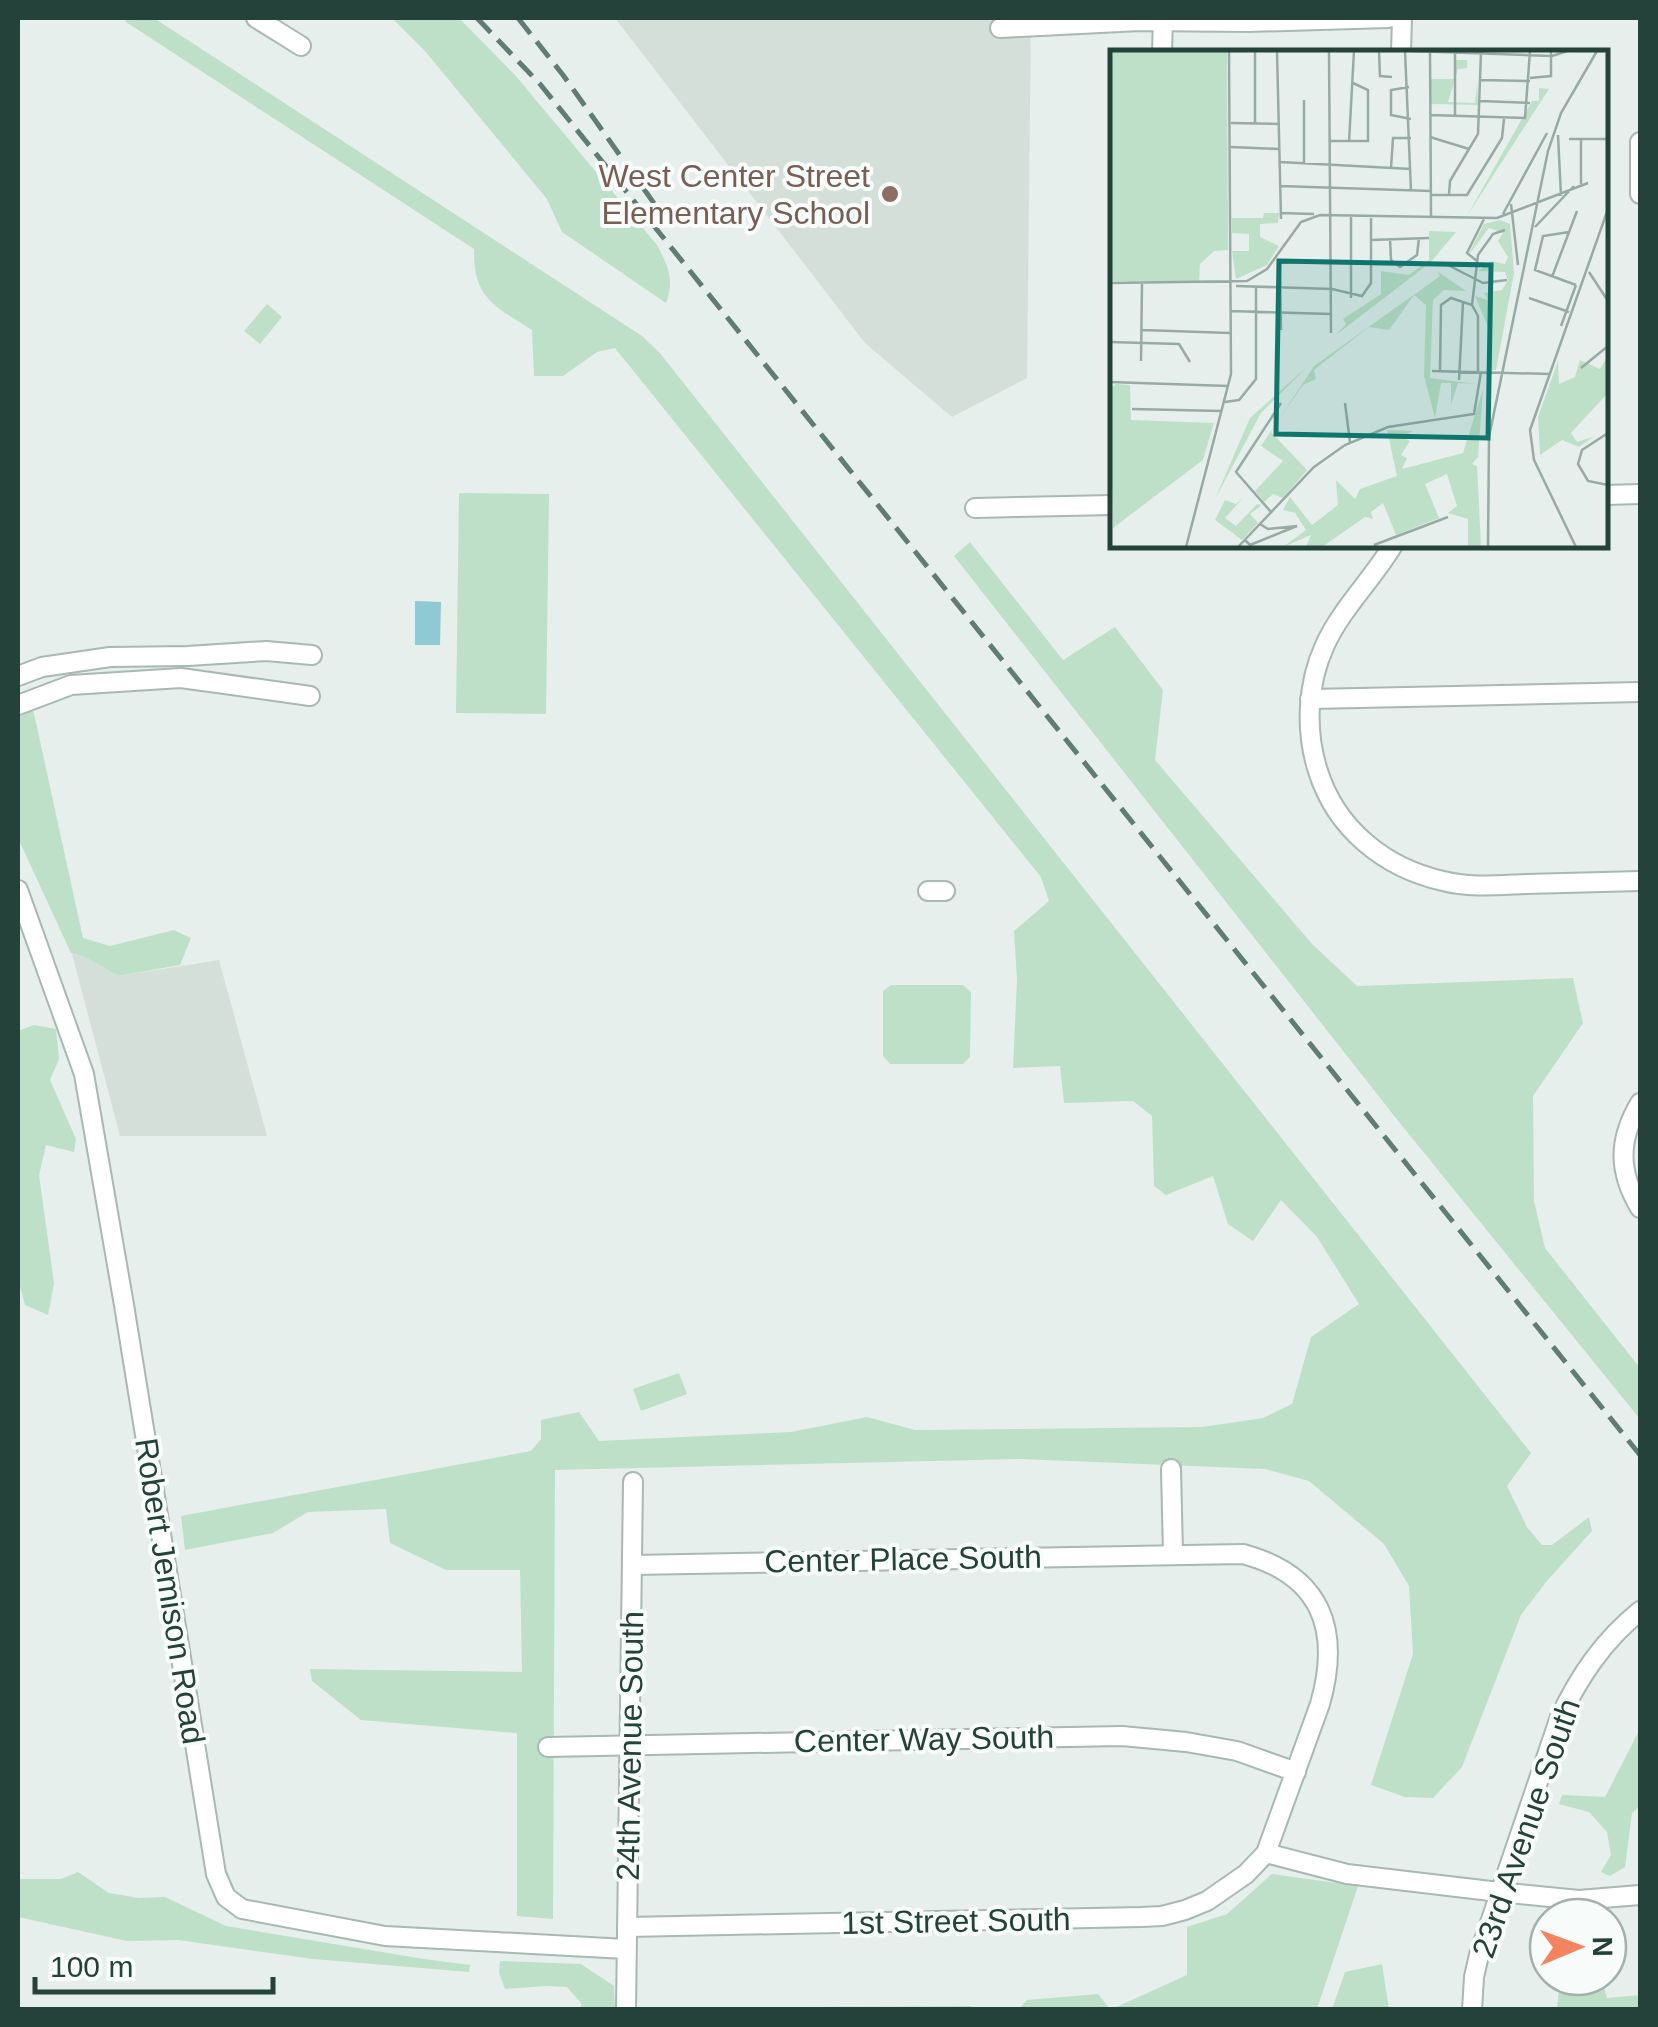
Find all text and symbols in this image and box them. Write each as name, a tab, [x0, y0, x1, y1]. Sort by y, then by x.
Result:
inset map	[1110, 50, 1608, 548]
place label: West Center Street Elementary School	[598, 158, 870, 231]
marker: West Center Street Elementary School	[879, 183, 901, 205]
street label: Robert Jemison Road	[128, 1435, 212, 1747]
street label: Center Place South	[764, 1539, 1042, 1579]
street label: 24th Avenue South	[610, 1611, 650, 1881]
street label: 23rd Avenue South	[1465, 1694, 1587, 1962]
street label: Center Way South	[794, 1719, 1054, 1759]
north arrow	[1528, 1897, 1628, 1997]
street label: 1st Street South	[841, 1901, 1071, 1941]
scale bar	[35, 1932, 272, 1994]
text: N	[1587, 1936, 1618, 1957]
text: 100 m	[50, 1950, 133, 1983]

